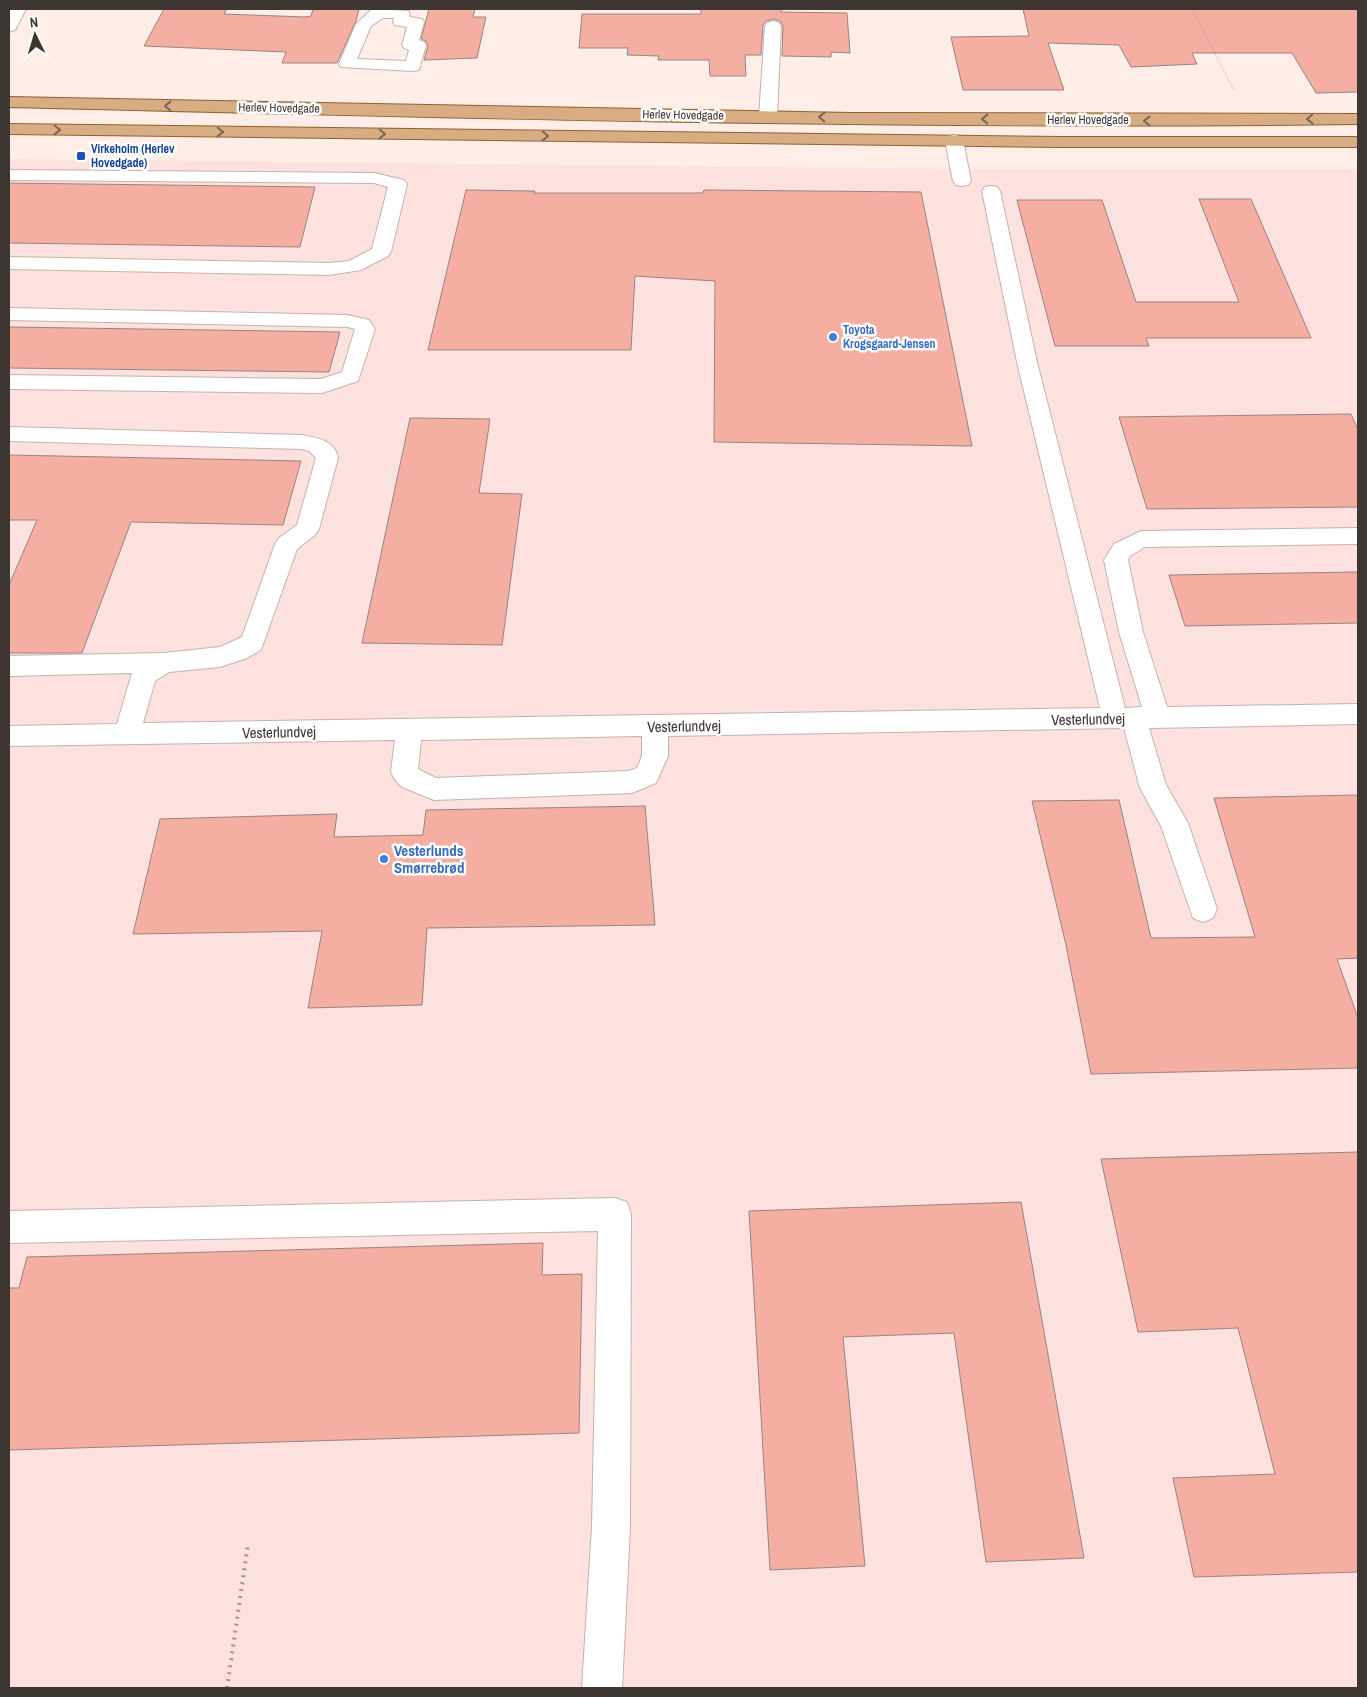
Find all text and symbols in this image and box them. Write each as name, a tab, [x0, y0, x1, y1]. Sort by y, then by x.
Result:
north arrow	[10, 10, 60, 60]
text: N	[29, 13, 39, 31]
street label: Herlev Hovedgade	[238, 99, 320, 117]
one-way arrow	[164, 101, 172, 111]
street label: Herlev Hovedgade	[642, 106, 724, 124]
one-way arrow	[818, 112, 826, 123]
street label: Herlev Hovedgade	[1047, 112, 1129, 128]
one-way arrow	[980, 114, 988, 124]
one-way arrow	[1305, 114, 1313, 124]
one-way arrow	[1143, 116, 1150, 126]
one-way arrow	[54, 125, 62, 135]
one-way arrow	[216, 127, 224, 137]
one-way arrow	[379, 129, 387, 139]
one-way arrow	[541, 130, 549, 141]
place label: Virkeholm (Herlev Hovedgade)	[91, 141, 175, 171]
marker: Virkeholm (Herlev Hovedgade)	[75, 150, 87, 162]
place label: Toyota Krogsgaard-Jensen	[843, 322, 935, 352]
marker: Toyota Krogsgaard-Jensen	[827, 331, 839, 343]
street label: Vesterlundvej	[1051, 708, 1125, 730]
street label: Vesterlundvej	[647, 715, 721, 737]
street label: Vesterlundvej	[242, 721, 316, 743]
place label: Vesterlunds Smørrebrød	[394, 840, 464, 878]
marker: Vesterlunds Smørrebrød	[378, 853, 390, 865]

